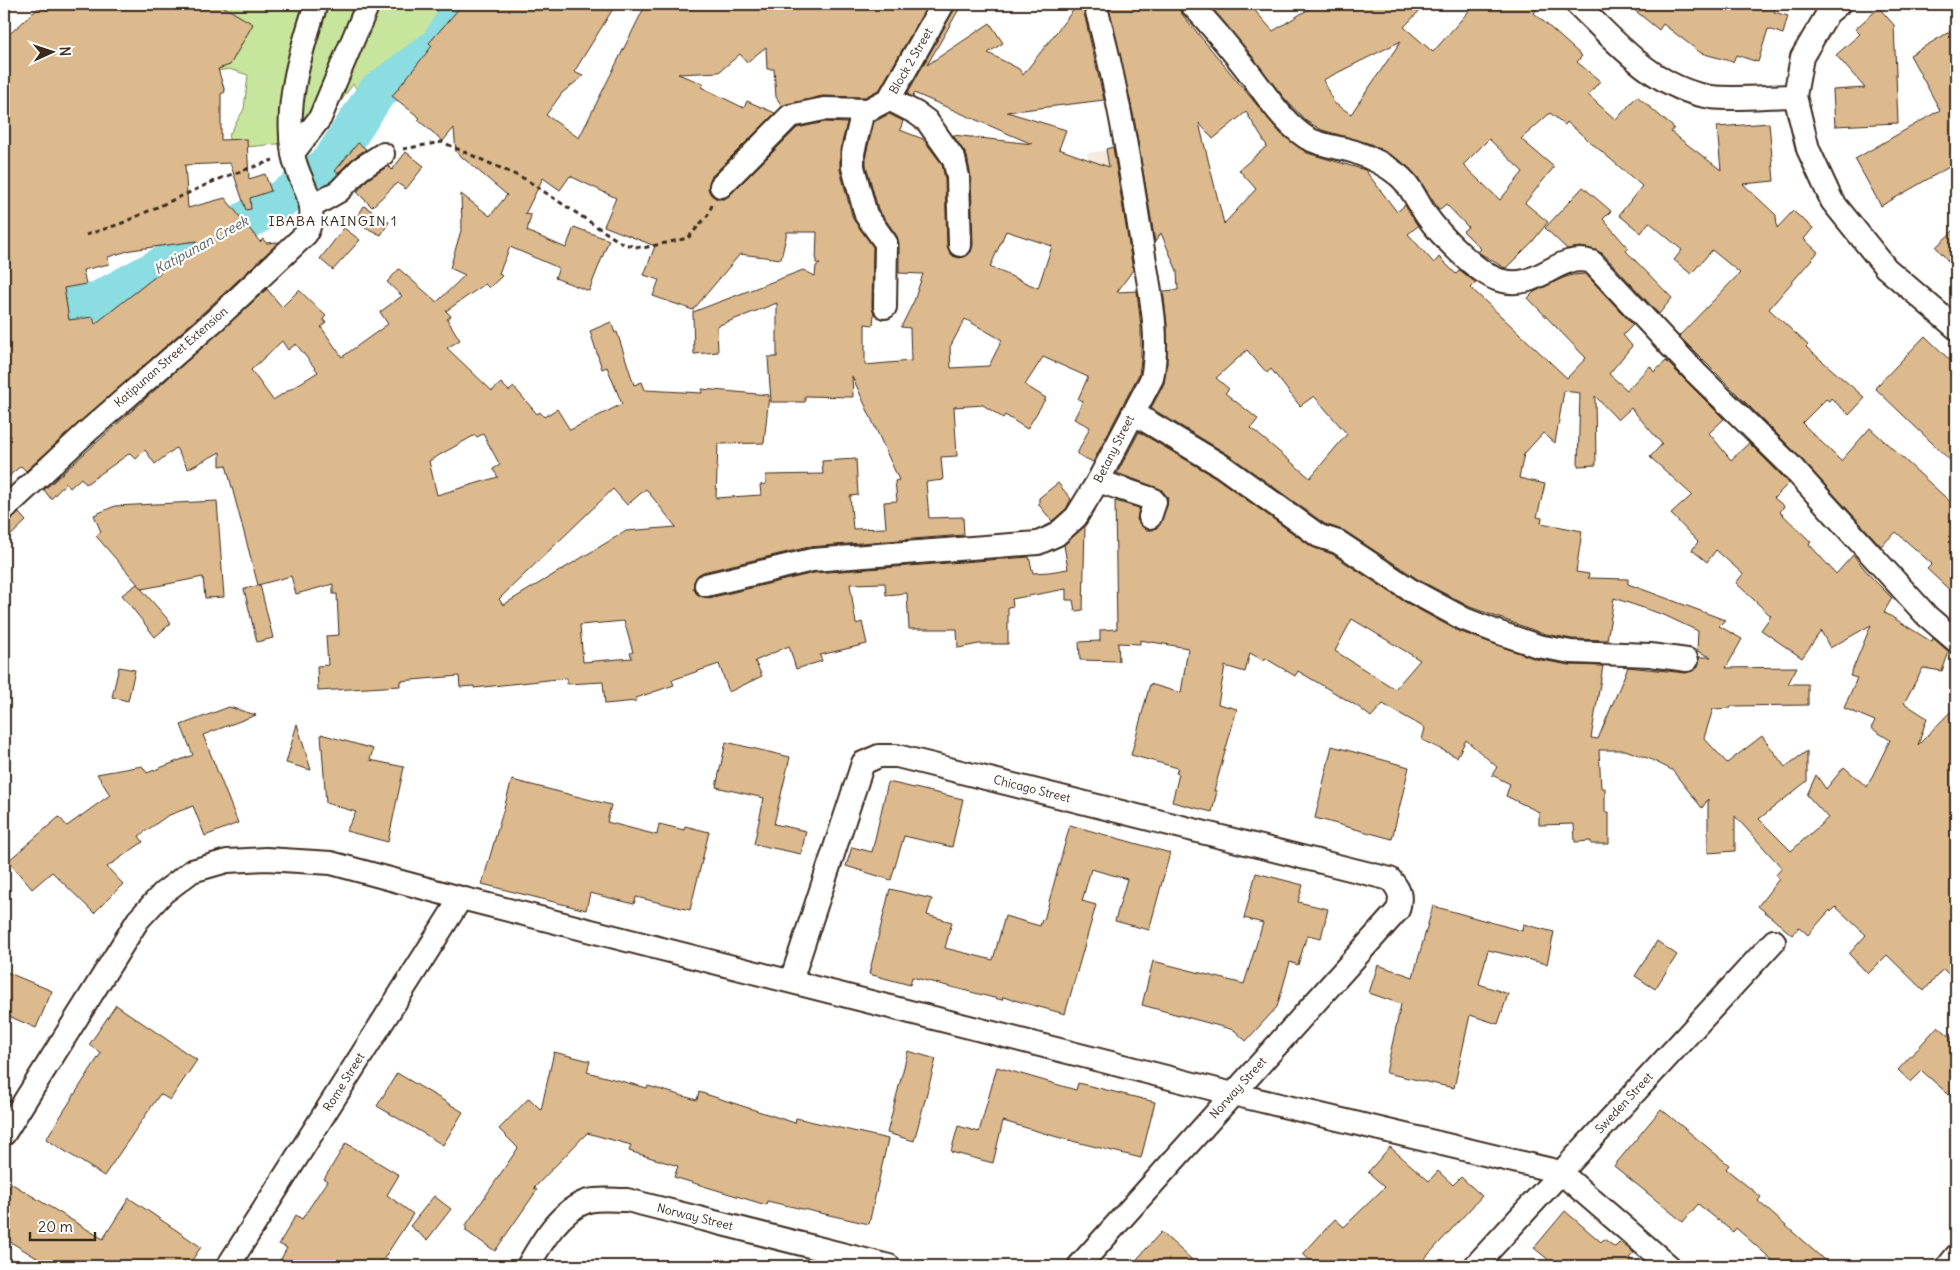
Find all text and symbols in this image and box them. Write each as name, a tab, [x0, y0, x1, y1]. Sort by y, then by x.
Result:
street label: Block 2 Street	[886, 25, 936, 96]
north arrow	[28, 28, 78, 78]
text: N	[56, 46, 74, 57]
water label: Katipunan Creek	[151, 211, 252, 278]
district label: IBABA KAINGIN 1	[269, 212, 397, 230]
street label: Katipunan Street Extension	[111, 303, 230, 410]
street label: Betany Street	[1090, 412, 1137, 485]
street label: Chicago Street	[992, 772, 1072, 805]
street label: Rome Street	[320, 1050, 367, 1114]
street label: Norway Street	[1206, 1054, 1269, 1122]
street label: Sweden Street	[1592, 1069, 1656, 1136]
street label: Norway Street	[656, 1200, 735, 1233]
scale bar	[30, 1210, 95, 1242]
text: 20 m	[38, 1217, 73, 1236]

